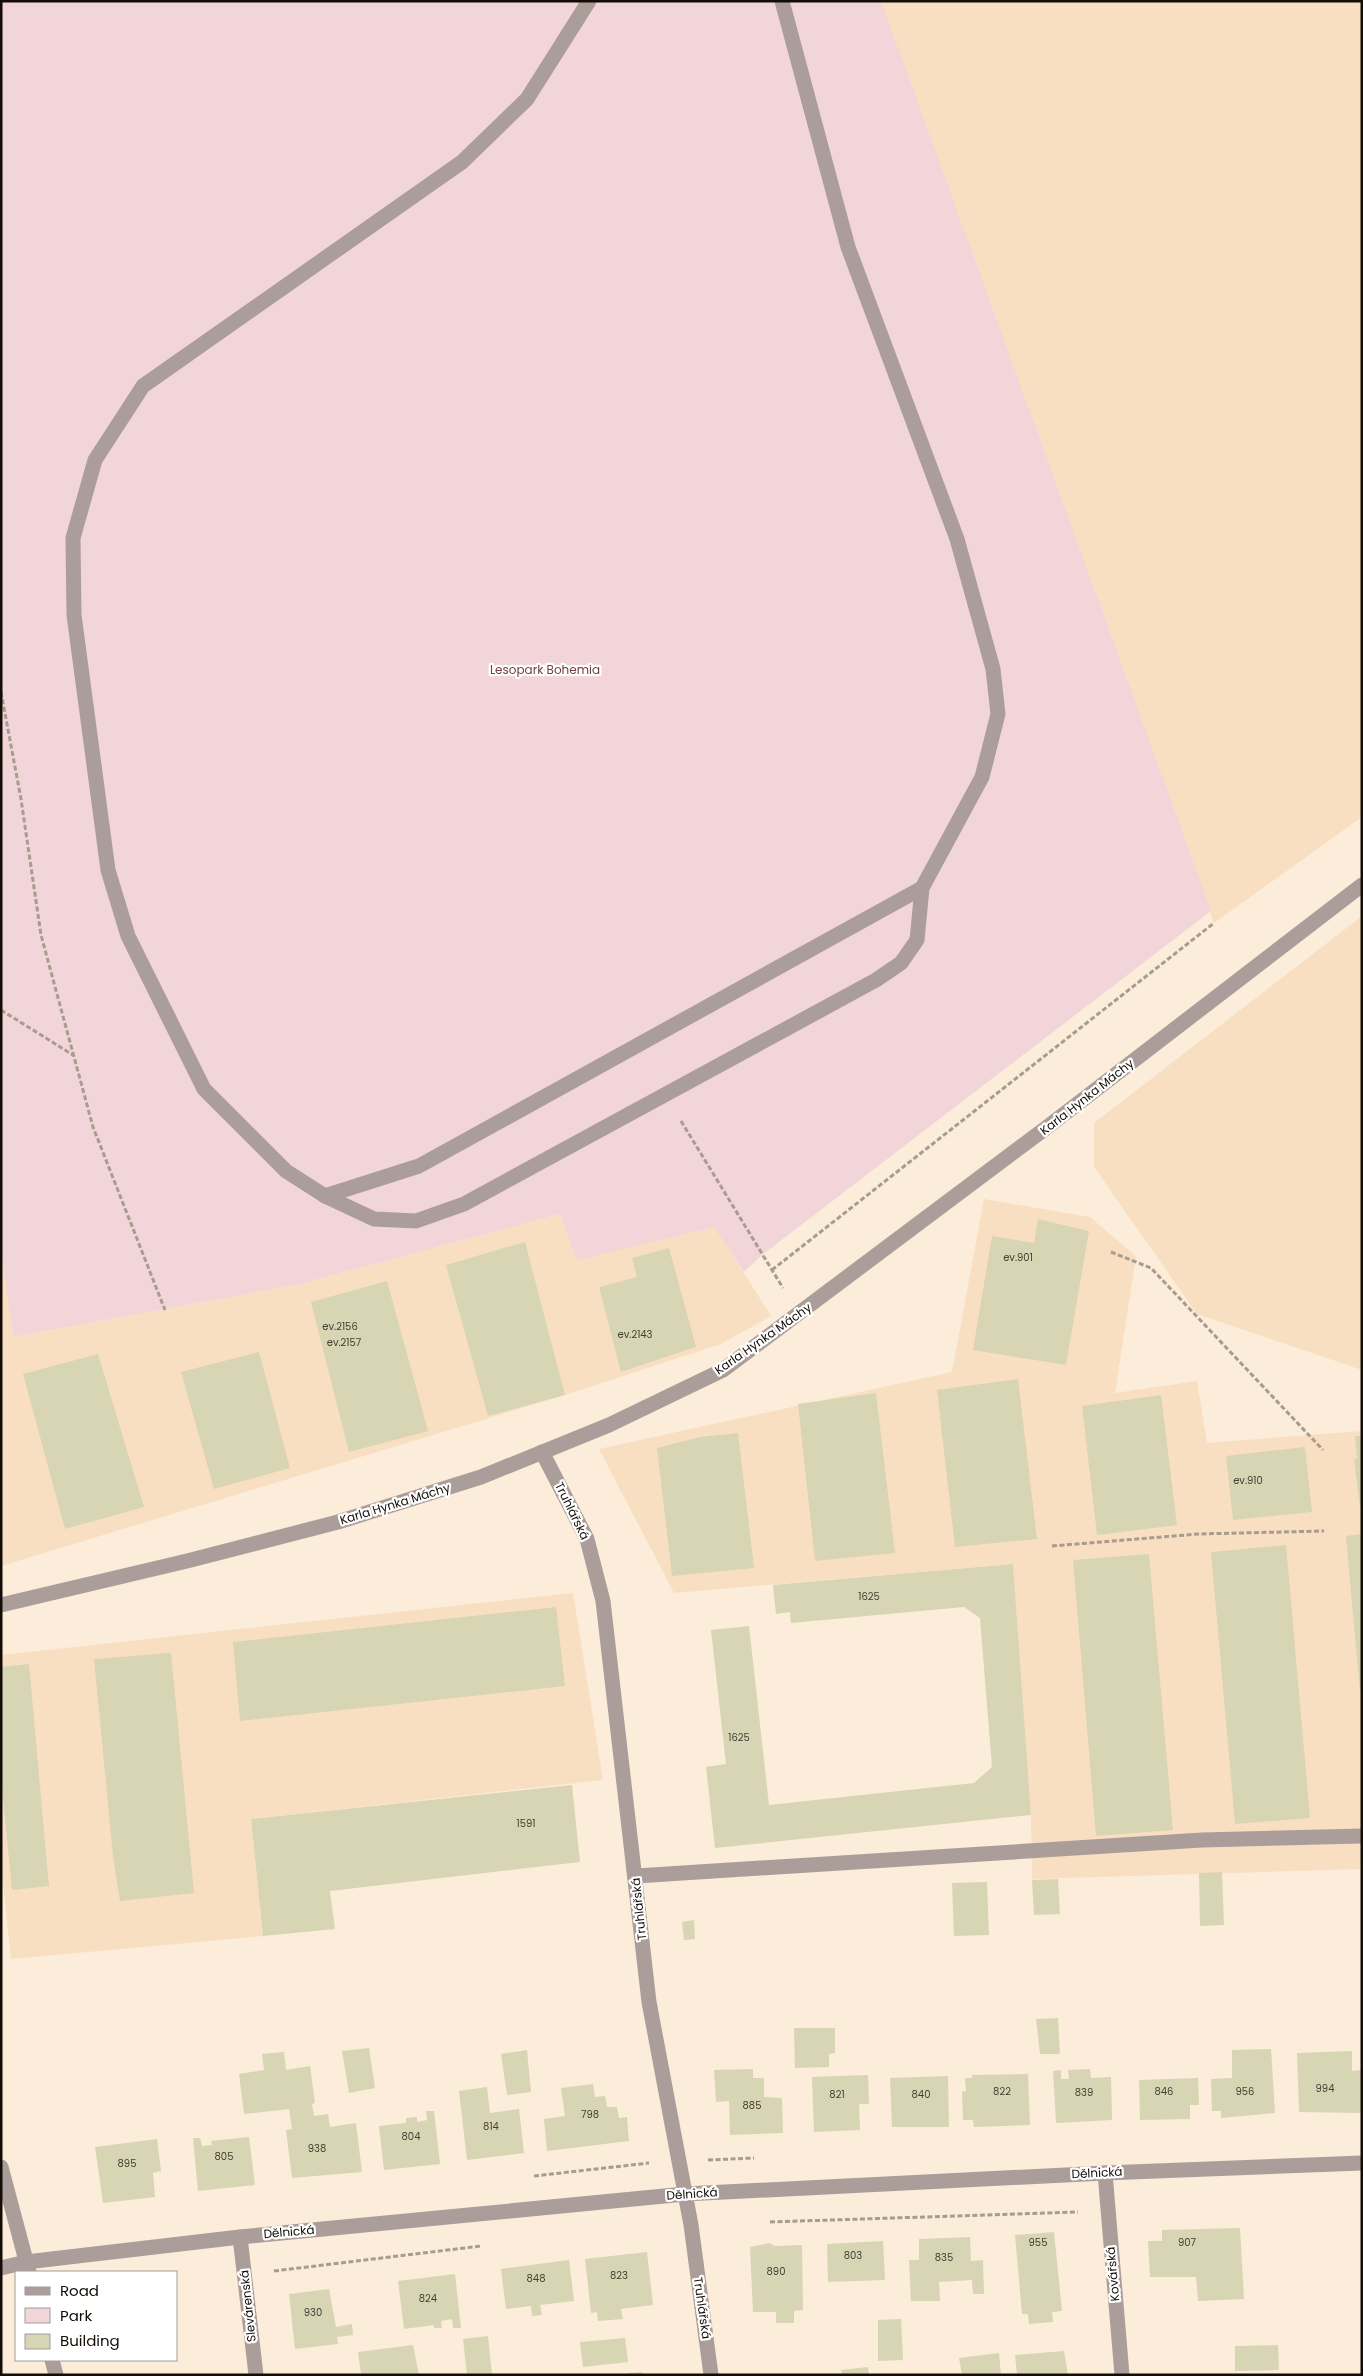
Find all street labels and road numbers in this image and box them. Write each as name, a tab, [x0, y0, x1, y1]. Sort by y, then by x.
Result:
street label: Karla Hynka Máchy	[1036, 1055, 1137, 1139]
street label: Karla Hynka Máchy	[711, 1299, 815, 1378]
street label: Karla Hynka Máchy	[338, 1479, 452, 1528]
street label: Truhlářská	[551, 1479, 594, 1543]
street label: Truhlářská	[627, 1877, 650, 1941]
street label: Dělnická	[1071, 2163, 1123, 2182]
street label: Dělnická	[666, 2183, 718, 2204]
street label: Dělnická	[263, 2221, 315, 2242]
street label: Kovářská	[1102, 2246, 1123, 2302]
street label: Slevárenská	[235, 2269, 260, 2343]
street label: Truhlářská	[690, 2276, 715, 2340]

